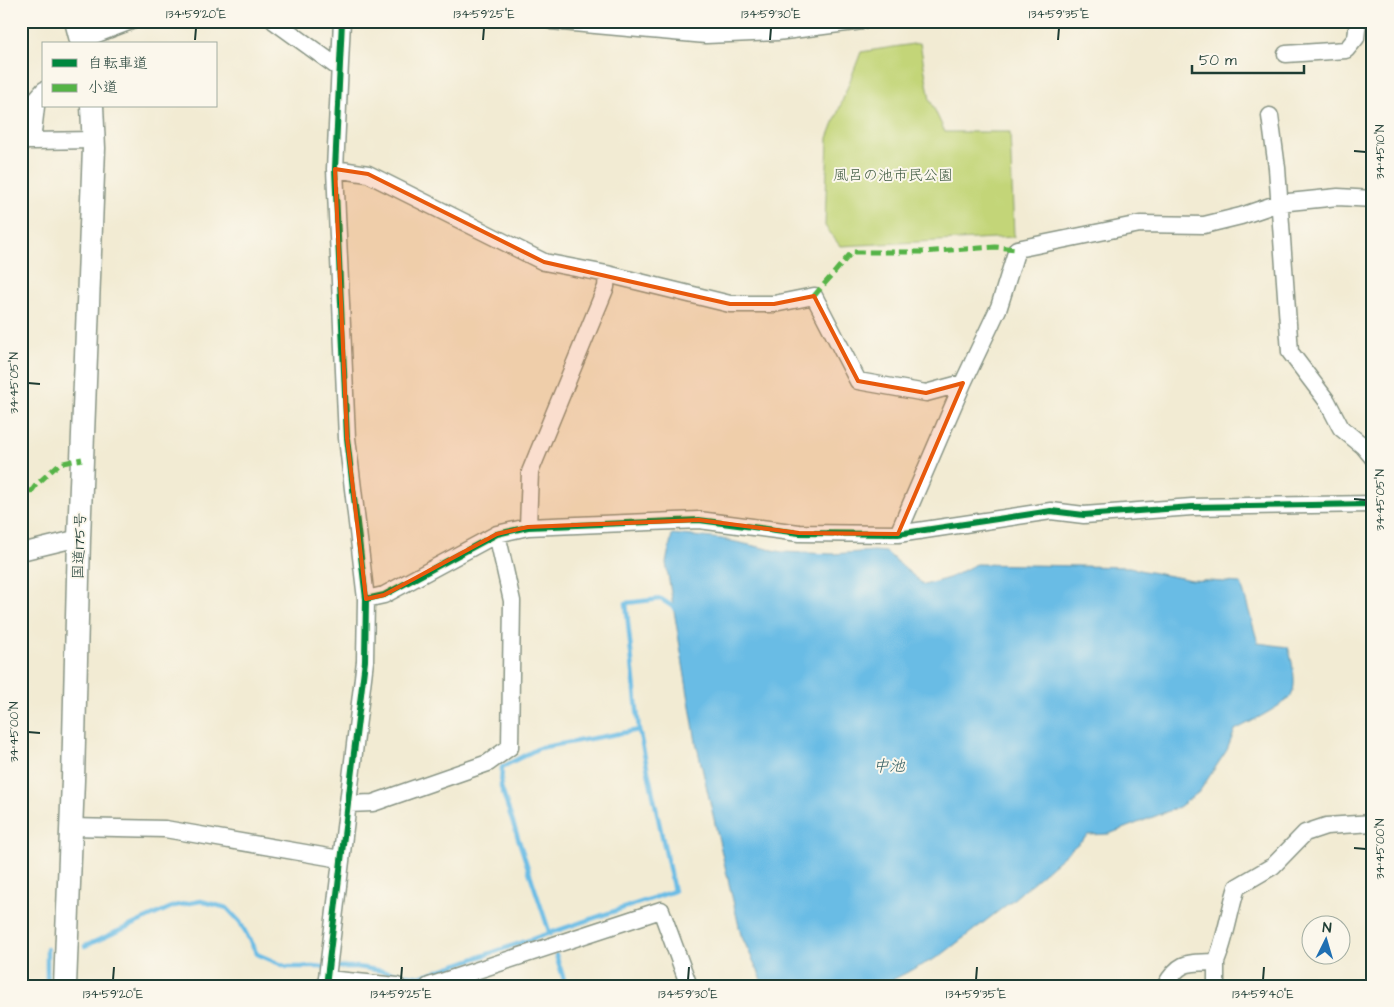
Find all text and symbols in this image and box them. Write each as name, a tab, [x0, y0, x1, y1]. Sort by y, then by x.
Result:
text: 134°59'20"E	[166, 6, 226, 23]
text: 134°59'25"E	[453, 6, 515, 23]
text: 134°59'30"E	[741, 6, 801, 23]
text: 134°59'35"E	[1029, 6, 1089, 23]
legend	[42, 42, 218, 108]
scale bar	[1192, 42, 1304, 74]
text: 50 m	[1199, 50, 1237, 71]
text: 自転車道	[88, 53, 148, 74]
text: 小道	[88, 77, 118, 98]
text: 34°45'10"N	[1372, 124, 1389, 179]
park label: 風呂の池市民公園	[833, 165, 953, 186]
text: 34°45'05"N	[6, 352, 23, 414]
text: 34°45'05"N	[1372, 469, 1389, 531]
street label: 国道175号	[68, 512, 91, 580]
text: 34°45'00"N	[6, 701, 23, 763]
water label: 中池	[873, 755, 906, 777]
text: 34°45'00"N	[1372, 818, 1389, 880]
north arrow	[1302, 914, 1352, 964]
text: N	[1322, 918, 1333, 938]
text: 134°59'20"E	[83, 986, 143, 1003]
text: 134°59'25"E	[370, 986, 432, 1003]
text: 134°59'30"E	[658, 986, 718, 1003]
text: 134°59'35"E	[946, 986, 1006, 1003]
text: 134°59'40"E	[1232, 986, 1294, 1003]

